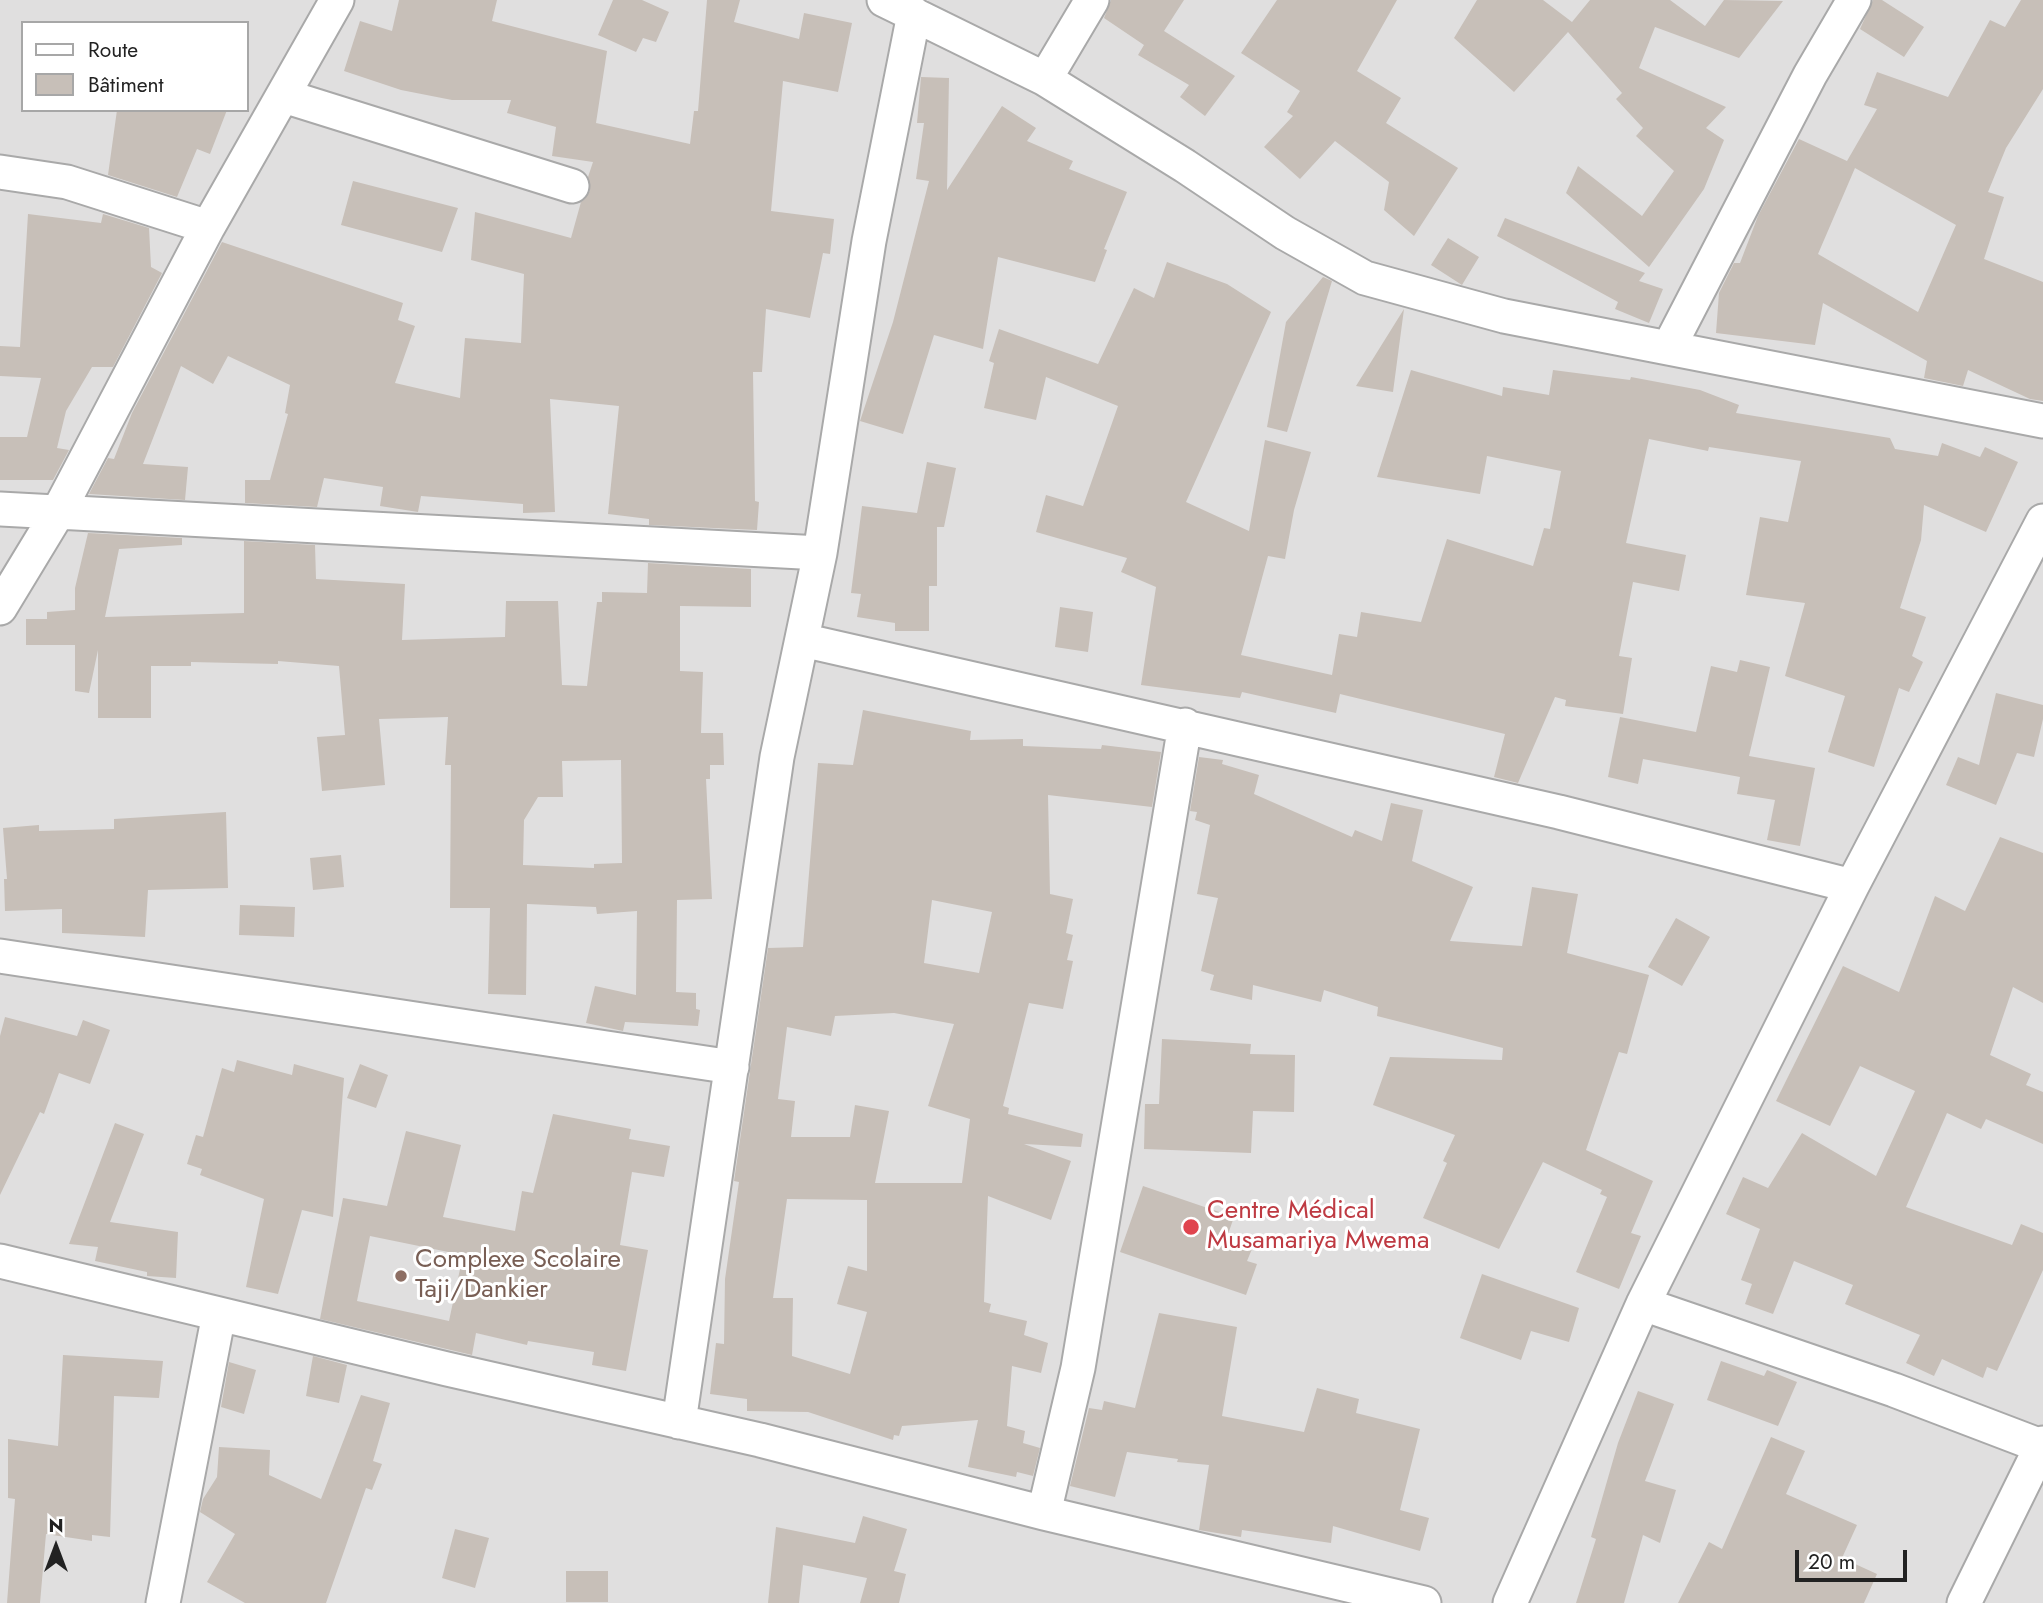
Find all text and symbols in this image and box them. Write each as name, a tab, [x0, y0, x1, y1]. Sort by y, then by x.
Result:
legend	[21, 21, 248, 112]
text: Route	[88, 35, 138, 65]
text: Bâtiment	[88, 70, 164, 100]
place label: Centre Médical Musamariya Mwema	[1207, 1196, 1429, 1258]
marker: Centre Médical Musamariya Mwema	[1181, 1217, 1201, 1237]
place label: Complexe Scolaire Taji/Dankier	[415, 1245, 621, 1306]
marker: Complexe Scolaire Taji/Dankier	[393, 1268, 409, 1284]
north arrow	[21, 1512, 91, 1582]
text: N	[48, 1512, 64, 1539]
scale bar	[1798, 1536, 1910, 1580]
text: 20 m	[1808, 1547, 1855, 1577]

